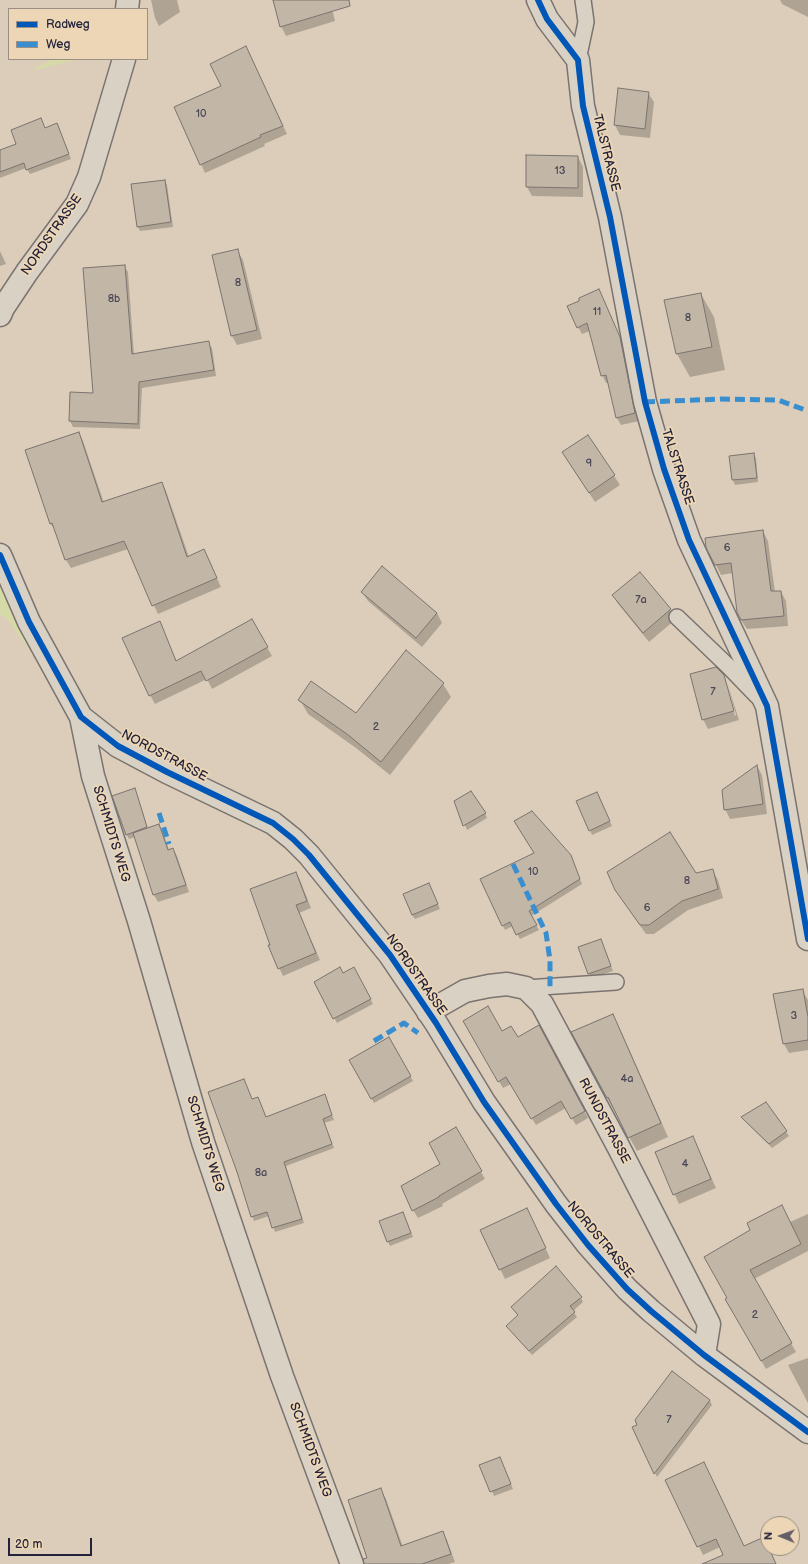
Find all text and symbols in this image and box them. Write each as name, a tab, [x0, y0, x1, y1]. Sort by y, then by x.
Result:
legend	[8, 8, 148, 60]
text: Radweg	[46, 17, 90, 32]
text: Weg	[46, 37, 70, 52]
house number: 10	[196, 107, 206, 121]
street label: TALSTRASSE	[589, 113, 623, 193]
house number: 13	[554, 164, 566, 178]
street label: NORDSTRASSE	[18, 192, 86, 278]
house number: 8	[235, 276, 241, 290]
house number: 8b	[108, 292, 120, 306]
house number: 11	[593, 305, 601, 319]
house number: 8	[685, 311, 691, 325]
street label: TALSTRASSE	[657, 427, 697, 507]
house number: 9	[586, 457, 592, 471]
house number: 6	[724, 541, 730, 555]
house number: 7a	[635, 593, 647, 607]
house number: 7	[710, 685, 716, 699]
house number: 2	[373, 720, 379, 734]
street label: NORDSTRASSE	[118, 727, 210, 785]
street label: SCHMIDTS WEG	[89, 784, 133, 884]
house number: 10	[528, 865, 538, 879]
house number: 8	[684, 874, 690, 888]
house number: 6	[644, 901, 650, 915]
street label: NORDSTRASSE	[382, 932, 450, 1018]
house number: 3	[791, 1009, 797, 1023]
house number: 4a	[621, 1072, 633, 1086]
street label: RUNDSTRASSE	[575, 1075, 633, 1167]
street label: SCHMIDTS WEG	[183, 1094, 227, 1194]
house number: 4	[682, 1157, 688, 1171]
house number: 8a	[255, 1166, 267, 1180]
street label: NORDSTRASSE	[563, 1198, 637, 1282]
house number: 2	[752, 1308, 758, 1322]
street label: SCHMIDTS WEG	[286, 1400, 334, 1500]
house number: 7	[666, 1413, 672, 1427]
north arrow	[760, 1516, 800, 1556]
scale bar	[10, 1530, 94, 1556]
text: N	[762, 1532, 775, 1540]
text: 20 m	[15, 1537, 42, 1552]

